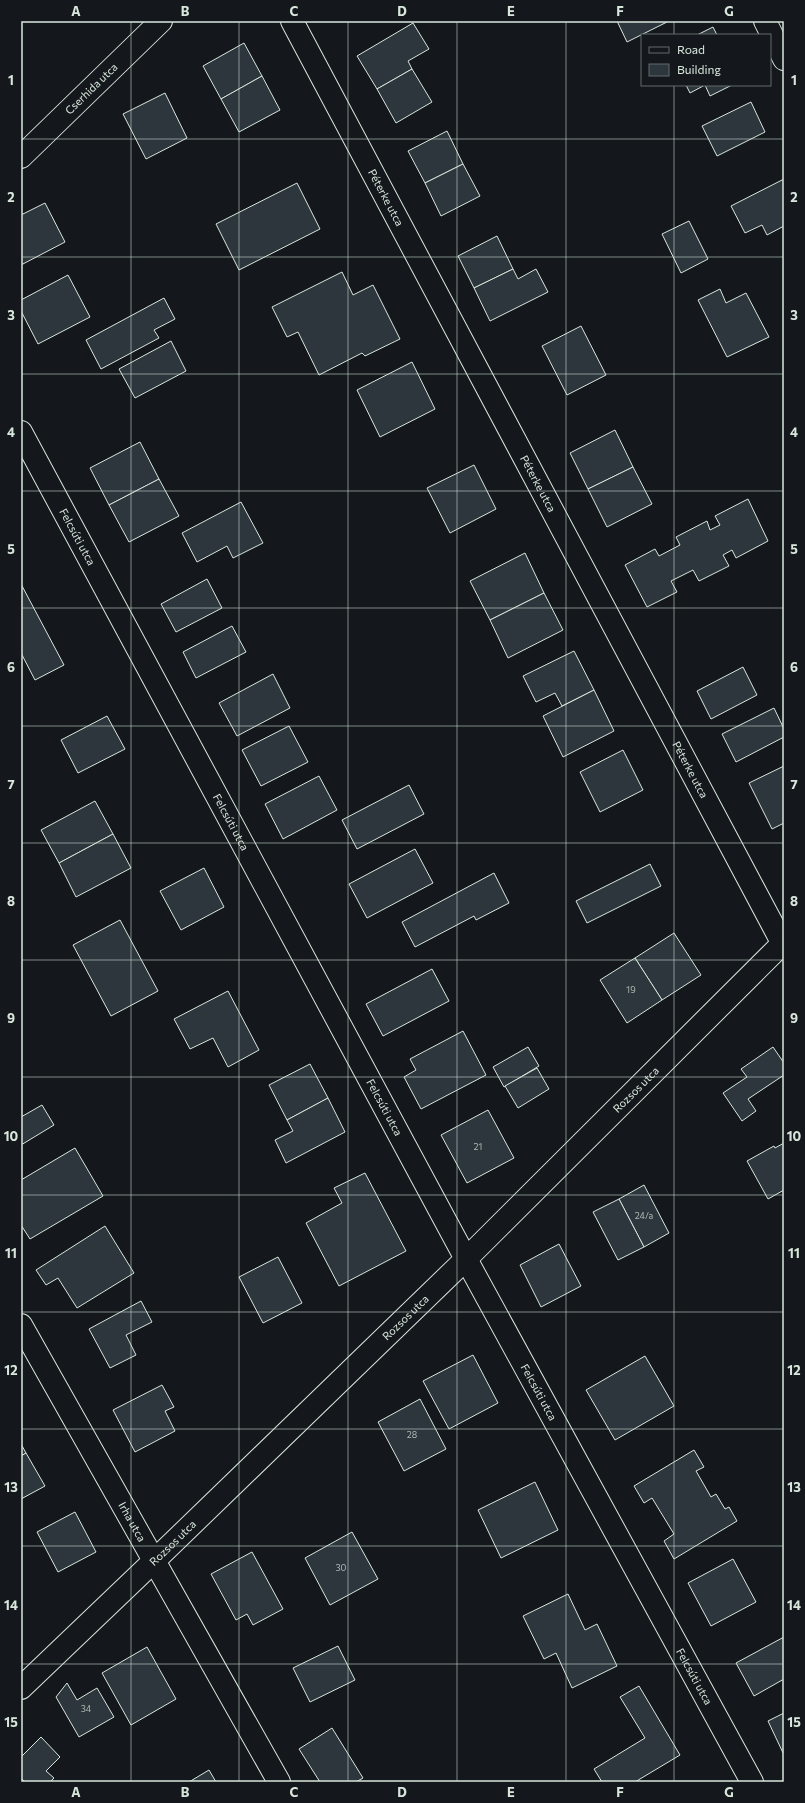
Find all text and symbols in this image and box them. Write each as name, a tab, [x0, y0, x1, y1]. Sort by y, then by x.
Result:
text: A	[71, 3, 81, 19]
text: B	[181, 3, 190, 19]
text: C	[290, 3, 299, 19]
text: D	[397, 3, 407, 19]
text: E	[507, 3, 515, 19]
text: F	[616, 3, 624, 19]
text: G	[724, 3, 734, 19]
legend	[641, 34, 771, 86]
text: Road	[677, 42, 705, 56]
street label: Cserhida utca	[62, 60, 120, 117]
text: Building	[677, 62, 721, 76]
text: 1	[8, 72, 14, 88]
text: 1	[791, 72, 797, 88]
street label: Péterke utca	[366, 167, 407, 228]
text: 2	[7, 189, 15, 205]
text: 2	[790, 189, 798, 205]
text: 3	[7, 307, 15, 323]
text: 3	[790, 307, 798, 323]
text: 4	[7, 424, 15, 440]
text: 4	[790, 424, 798, 440]
street label: Péterke utca	[518, 453, 559, 514]
street label: Felcsúti utca	[57, 506, 98, 567]
text: 5	[7, 541, 15, 557]
text: 5	[790, 541, 798, 557]
text: 6	[7, 659, 15, 675]
text: 6	[790, 659, 798, 675]
street label: Péterke utca	[670, 739, 711, 800]
text: 7	[7, 776, 15, 792]
text: 7	[790, 776, 798, 792]
street label: Felcsúti utca	[211, 791, 252, 853]
text: 8	[7, 893, 15, 909]
text: 8	[790, 893, 798, 909]
house number: 19	[626, 984, 636, 995]
text: 9	[7, 1010, 15, 1026]
text: 9	[790, 1010, 798, 1026]
street label: Rozsos utca	[610, 1064, 661, 1115]
street label: Felcsúti utca	[364, 1077, 405, 1138]
text: 10	[4, 1128, 19, 1144]
text: 10	[787, 1128, 802, 1144]
house number: 21	[474, 1141, 482, 1152]
house number: 24/a	[635, 1210, 654, 1221]
text: 11	[5, 1245, 17, 1261]
text: 11	[788, 1245, 800, 1261]
street label: Rozsos utca	[379, 1292, 431, 1342]
street label: Felcsúti utca	[519, 1361, 560, 1423]
text: 12	[4, 1362, 18, 1378]
text: 12	[787, 1362, 801, 1378]
house number: 28	[407, 1429, 417, 1440]
text: 13	[4, 1479, 18, 1495]
text: 13	[787, 1479, 801, 1495]
street label: Irha utca	[116, 1499, 149, 1544]
street label: Rozsos utca	[147, 1517, 198, 1568]
house number: 30	[335, 1562, 347, 1573]
text: 14	[4, 1597, 18, 1613]
text: 14	[787, 1597, 801, 1613]
street label: Felcsúti utca	[674, 1646, 715, 1707]
house number: 34	[81, 1703, 92, 1714]
text: 15	[4, 1714, 18, 1730]
text: 15	[787, 1714, 801, 1730]
text: A	[71, 1784, 81, 1800]
text: B	[181, 1784, 190, 1800]
text: C	[290, 1784, 299, 1800]
text: D	[397, 1784, 407, 1800]
text: E	[507, 1784, 515, 1800]
text: F	[616, 1784, 624, 1800]
text: G	[724, 1784, 734, 1800]

